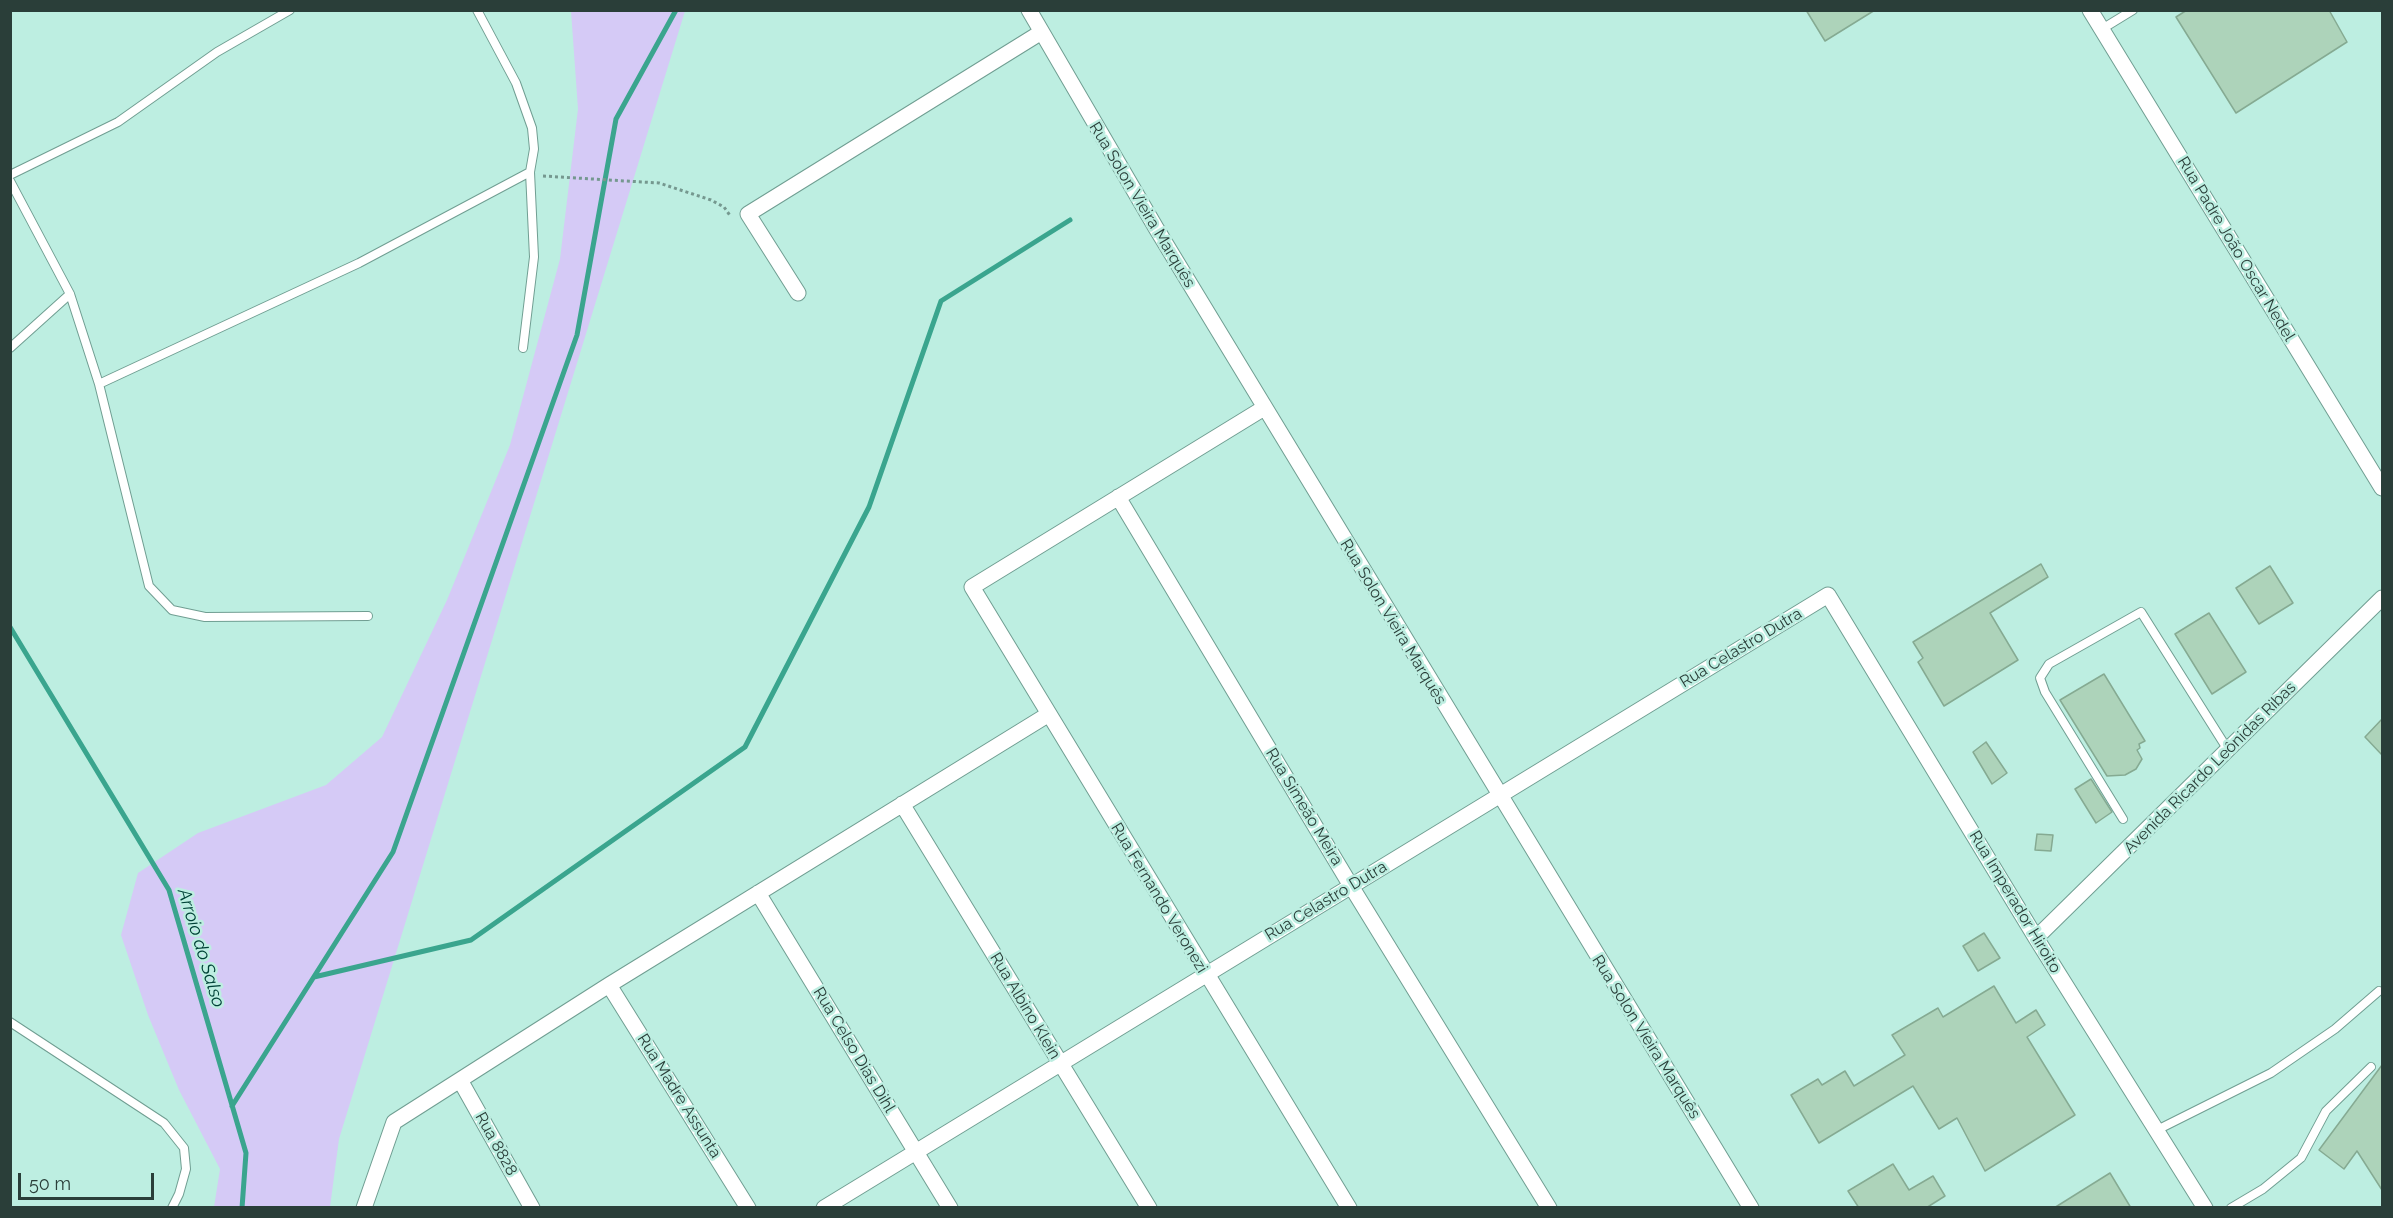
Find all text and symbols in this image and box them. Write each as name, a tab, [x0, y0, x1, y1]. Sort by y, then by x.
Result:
street label: Rua Solon Vieira Marquês	[1085, 119, 1199, 291]
street label: Rua Padre João Oscar Nedel	[2173, 153, 2299, 345]
street label: Rua Solon Vieira Marquês	[1336, 536, 1450, 708]
street label: Rua Celastro Dutra	[1677, 604, 1805, 692]
street label: Avenida Ricardo Leônidas Ribas	[2120, 678, 2300, 858]
street label: Rua Simeão Meira	[1261, 745, 1347, 869]
street label: Rua Fernando Veronezi	[1107, 820, 1211, 976]
street label: Rua Imperador Hiroito	[1965, 827, 2065, 977]
street label: Rua Celastro Dutra	[1262, 857, 1390, 945]
water label: Arroio do Salso	[173, 886, 229, 1010]
street label: Rua Albino Klein	[986, 949, 1064, 1063]
street label: Rua Solon Vieira Marquês	[1588, 952, 1704, 1122]
street label: Rua Celso Dias Dihl	[809, 984, 899, 1116]
street label: Rua Madre Assunta	[633, 1030, 725, 1162]
street label: Rua 8828	[471, 1109, 521, 1179]
scale bar	[21, 1161, 158, 1199]
text: 50 m	[29, 1173, 71, 1194]

